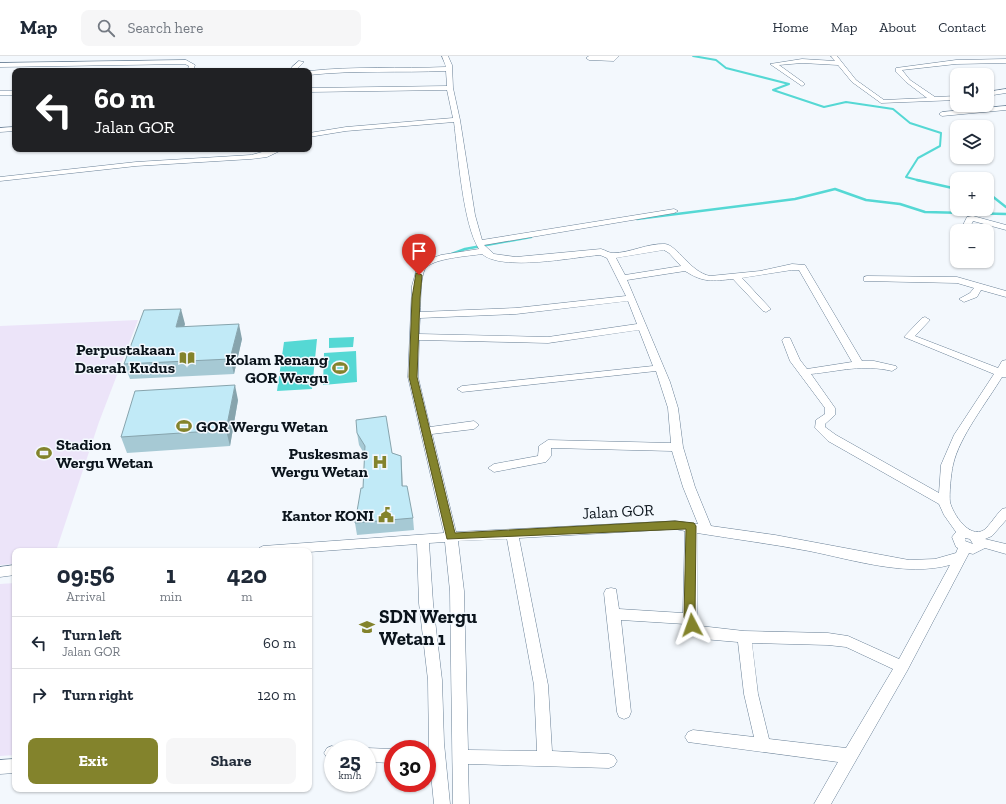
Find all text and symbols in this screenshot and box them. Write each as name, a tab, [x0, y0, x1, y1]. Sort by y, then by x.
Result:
search box	[81, 10, 361, 46]
text: Map	[20, 16, 57, 39]
icon: search	[95, 17, 117, 39]
text: Search here	[127, 19, 203, 37]
text: Home	[773, 19, 809, 36]
text: Map	[831, 19, 857, 36]
text: About	[879, 19, 916, 36]
text: Contact	[938, 19, 986, 36]
map controls	[950, 68, 994, 268]
button: sound	[950, 68, 994, 112]
text: 60 m	[94, 82, 155, 115]
icon: left	[28, 84, 80, 136]
text: Jalan GOR	[94, 116, 175, 138]
button: layers	[950, 120, 994, 164]
button: +	[950, 172, 994, 216]
button: −	[950, 224, 994, 268]
pin	[402, 234, 436, 275]
icon: arrive	[408, 240, 430, 262]
place label: Perpustakaan Daerah Kudus	[75, 340, 176, 377]
library icon: Perpustakaan Daerah Kudus	[178, 349, 196, 367]
place label: Kolam Renang GOR Wergu	[225, 350, 329, 387]
sports icon: Kolam Renang GOR Wergu	[331, 359, 349, 377]
sports icon: GOR Wergu Wetan	[175, 417, 193, 435]
place label: GOR Wergu Wetan	[196, 417, 328, 436]
place label: Stadion Wergu Wetan	[56, 435, 154, 472]
sports icon: Stadion Wergu Wetan	[35, 444, 53, 462]
place label: Puskesmas Wergu Wetan	[271, 444, 369, 481]
hospital icon: Puskesmas Wergu Wetan	[371, 453, 389, 471]
street label: Jalan GOR	[582, 500, 654, 523]
place label: Kantor KONI	[282, 506, 374, 525]
public building icon: Kantor KONI	[377, 506, 395, 524]
text: 09:56	[57, 560, 115, 589]
text: 1	[166, 560, 176, 589]
text: 420	[227, 560, 267, 589]
text: Arrival	[66, 589, 105, 604]
text: min	[160, 589, 182, 604]
text: m	[241, 589, 253, 604]
position arrow	[671, 604, 713, 646]
place label: SDN Wergu Wetan 1	[379, 605, 477, 650]
school or university icon: SDN Wergu Wetan 1	[358, 618, 376, 636]
text: Turn left	[62, 626, 122, 644]
icon: left	[28, 632, 50, 654]
text: 60 m	[263, 634, 296, 652]
text: Jalan GOR	[62, 644, 120, 659]
icon: right	[28, 684, 50, 706]
text: Turn right	[62, 686, 133, 704]
text: 120 m	[258, 686, 296, 704]
button: Exit	[28, 738, 158, 784]
button: Share	[166, 738, 296, 784]
speed limit sign: 30	[384, 740, 436, 792]
text: 25	[339, 749, 361, 773]
text: km/h	[339, 770, 361, 782]

